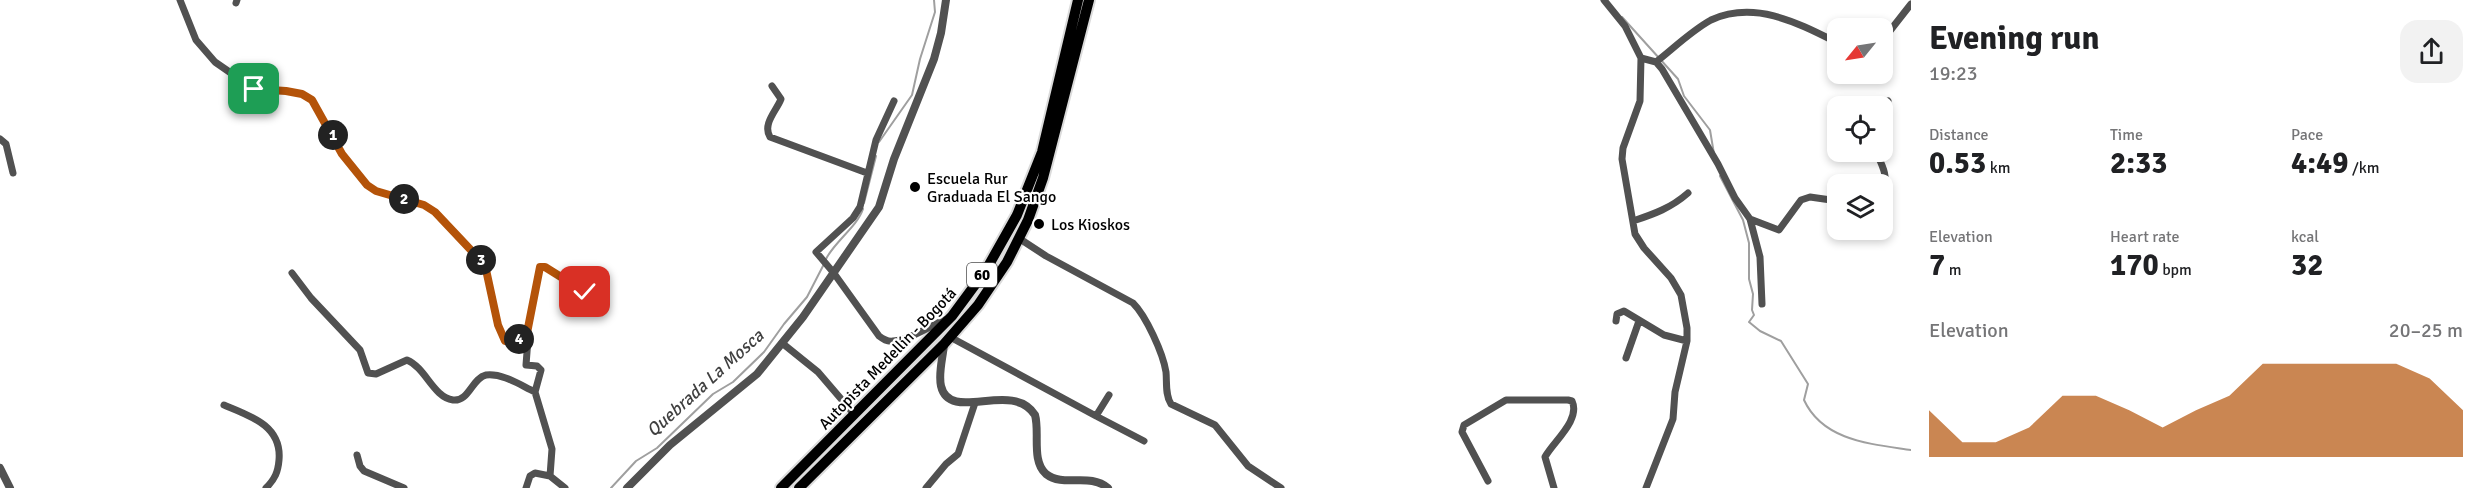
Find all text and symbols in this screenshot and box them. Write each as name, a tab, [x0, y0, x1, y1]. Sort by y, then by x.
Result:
north arrow	[1827, 18, 1893, 84]
map controls	[1827, 18, 1893, 240]
text: Evening run	[1929, 18, 2099, 59]
button: share	[2400, 20, 2463, 83]
text: 19:23	[1929, 61, 1978, 86]
pin	[228, 63, 279, 114]
icon: arrive	[237, 72, 270, 105]
button: locate	[1827, 96, 1893, 162]
pin: 1	[318, 120, 348, 150]
text: 1	[329, 125, 337, 145]
text: Distance	[1929, 125, 1989, 145]
text: Time	[2110, 125, 2143, 145]
text: Pace	[2291, 125, 2323, 145]
text: 0.53	[1929, 145, 1986, 182]
text: 2:33	[2110, 145, 2167, 182]
text: 4:49	[2291, 145, 2348, 182]
text: km	[1986, 158, 2011, 178]
text: /km	[2348, 158, 2380, 178]
place label: Escuela Rur Graduada El Sango	[927, 169, 1056, 207]
button: layers	[1827, 174, 1893, 240]
marker: Escuela Rur Graduada El Sango	[908, 180, 922, 194]
pin: 2	[389, 184, 419, 214]
text: 2	[400, 189, 408, 209]
place label: Los Kioskos	[1051, 215, 1130, 235]
marker: Los Kioskos	[1032, 217, 1046, 231]
text: Elevation	[1929, 227, 1993, 247]
text: Heart rate	[2110, 227, 2179, 247]
text: kcal	[2291, 227, 2319, 247]
pin: 3	[466, 245, 496, 275]
text: 7	[1929, 247, 1945, 284]
text: 170	[2110, 247, 2159, 284]
text: 32	[2291, 247, 2323, 284]
text: 3	[477, 250, 485, 270]
text: m	[1945, 260, 1961, 280]
text: bpm	[2159, 260, 2192, 280]
road number: 60	[967, 263, 997, 287]
pin	[559, 266, 610, 317]
icon: check	[568, 275, 601, 308]
street label: Autopista Medellín - Bogotá	[815, 283, 961, 434]
text: Elevation	[1929, 318, 2009, 343]
text: 20–25 m	[2389, 318, 2463, 343]
pin: 4	[504, 324, 534, 354]
water label: Quebrada La Mosca	[642, 324, 769, 441]
text: 4	[515, 329, 523, 349]

